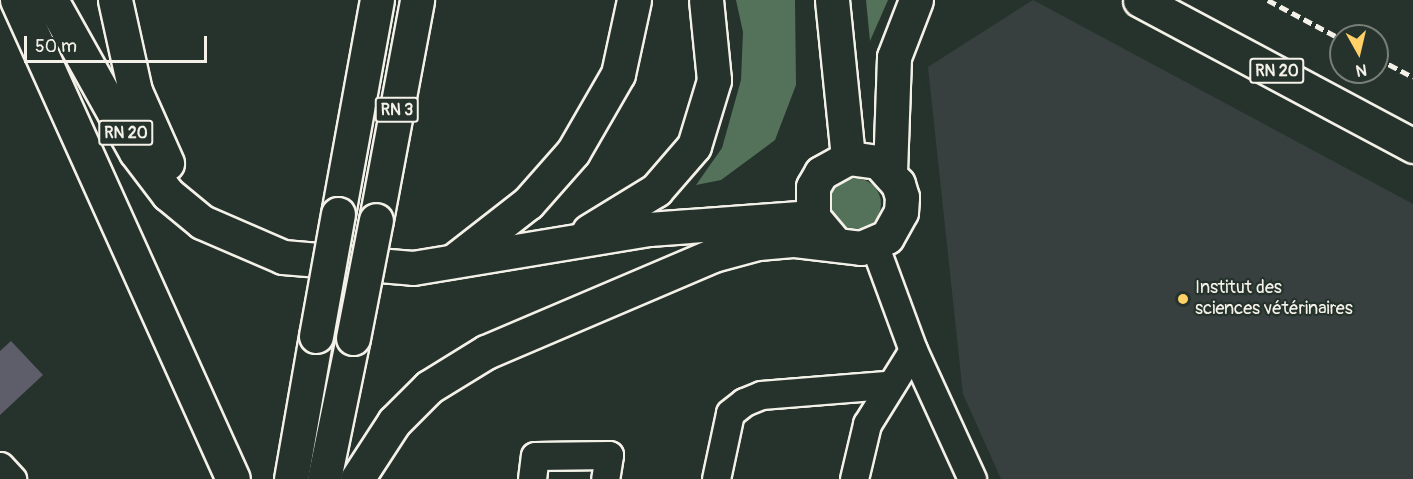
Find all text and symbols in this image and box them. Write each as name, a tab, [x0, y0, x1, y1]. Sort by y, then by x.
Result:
scale bar	[27, 24, 210, 62]
north arrow	[1329, 24, 1389, 84]
text: 50 m	[35, 35, 77, 58]
road number: RN 20	[1248, 58, 1306, 84]
text: N	[1354, 59, 1368, 80]
road number: RN 3	[374, 97, 420, 123]
road number: RN 20	[98, 120, 154, 146]
place label: Institut des sciences vétérinaires	[1195, 278, 1353, 320]
marker: Institut des sciences vétérinaires	[1176, 292, 1190, 306]

